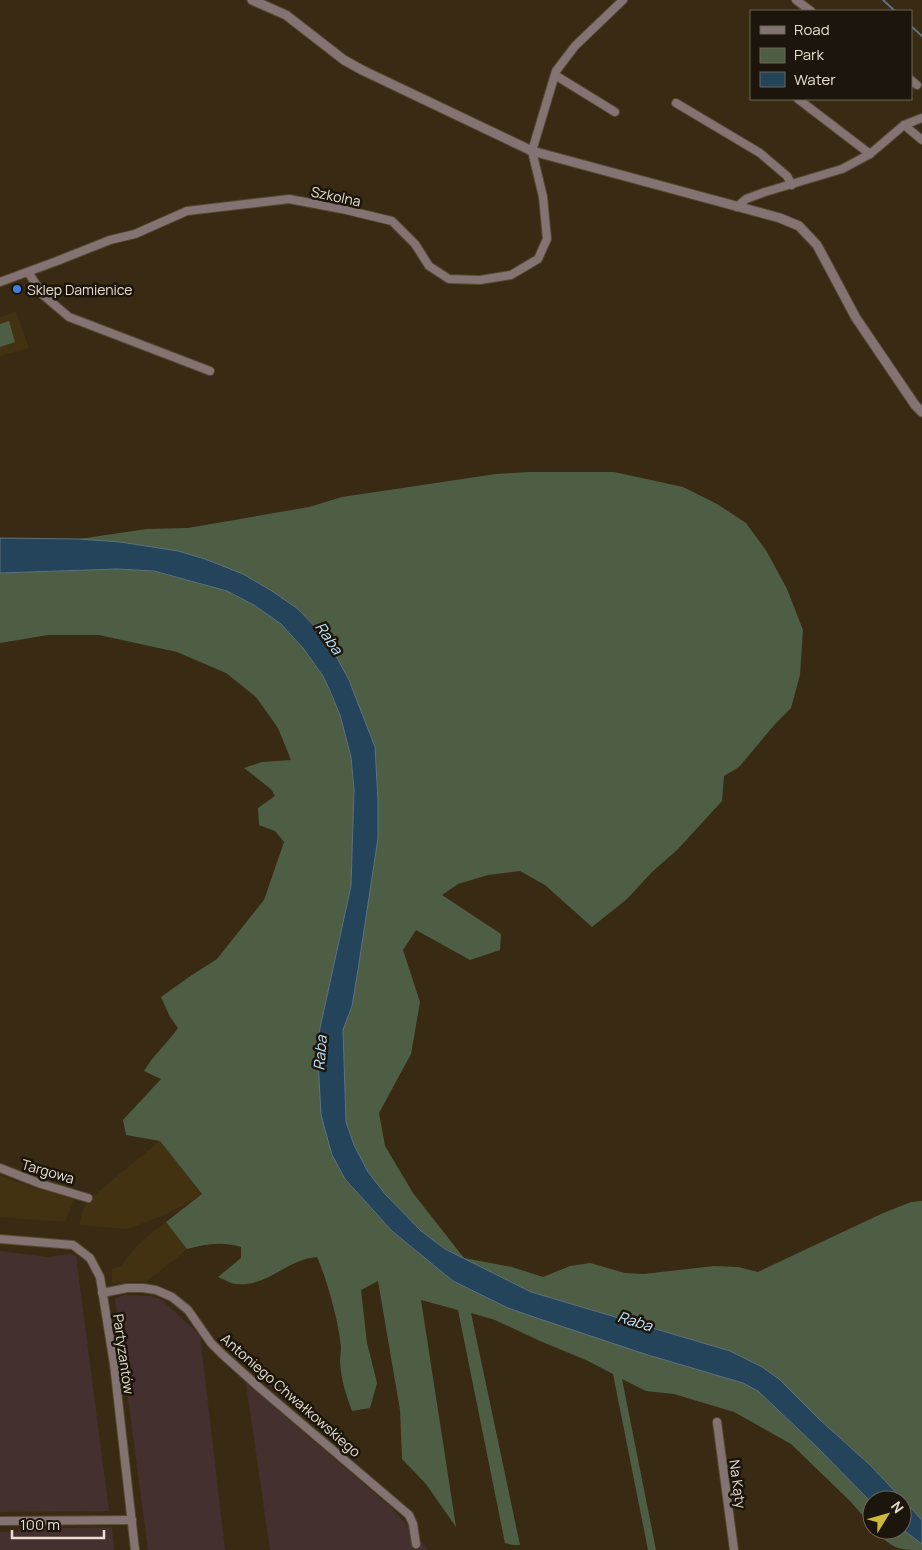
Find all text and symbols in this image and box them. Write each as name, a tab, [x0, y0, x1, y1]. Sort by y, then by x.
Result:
legend	[750, 10, 912, 100]
text: Road	[794, 19, 830, 40]
text: Park	[794, 44, 824, 65]
text: Water	[794, 69, 836, 90]
street label: Szkolna	[309, 181, 363, 211]
place label: Sklep Damienice	[27, 280, 133, 299]
marker: Sklep Damienice	[11, 283, 23, 295]
water label: Raba	[310, 618, 348, 659]
water label: Raba	[308, 1034, 332, 1071]
street label: Targowa	[19, 1154, 77, 1188]
water label: Raba	[615, 1306, 655, 1336]
street label: Partyzantów	[109, 1313, 139, 1396]
street label: Antoniego Chwałkowskiego	[217, 1329, 365, 1461]
street label: Na Kąty	[725, 1458, 751, 1510]
north arrow	[862, 1490, 912, 1540]
text: N	[887, 1497, 908, 1517]
scale bar	[12, 1508, 105, 1540]
text: 100 m	[20, 1514, 60, 1535]

